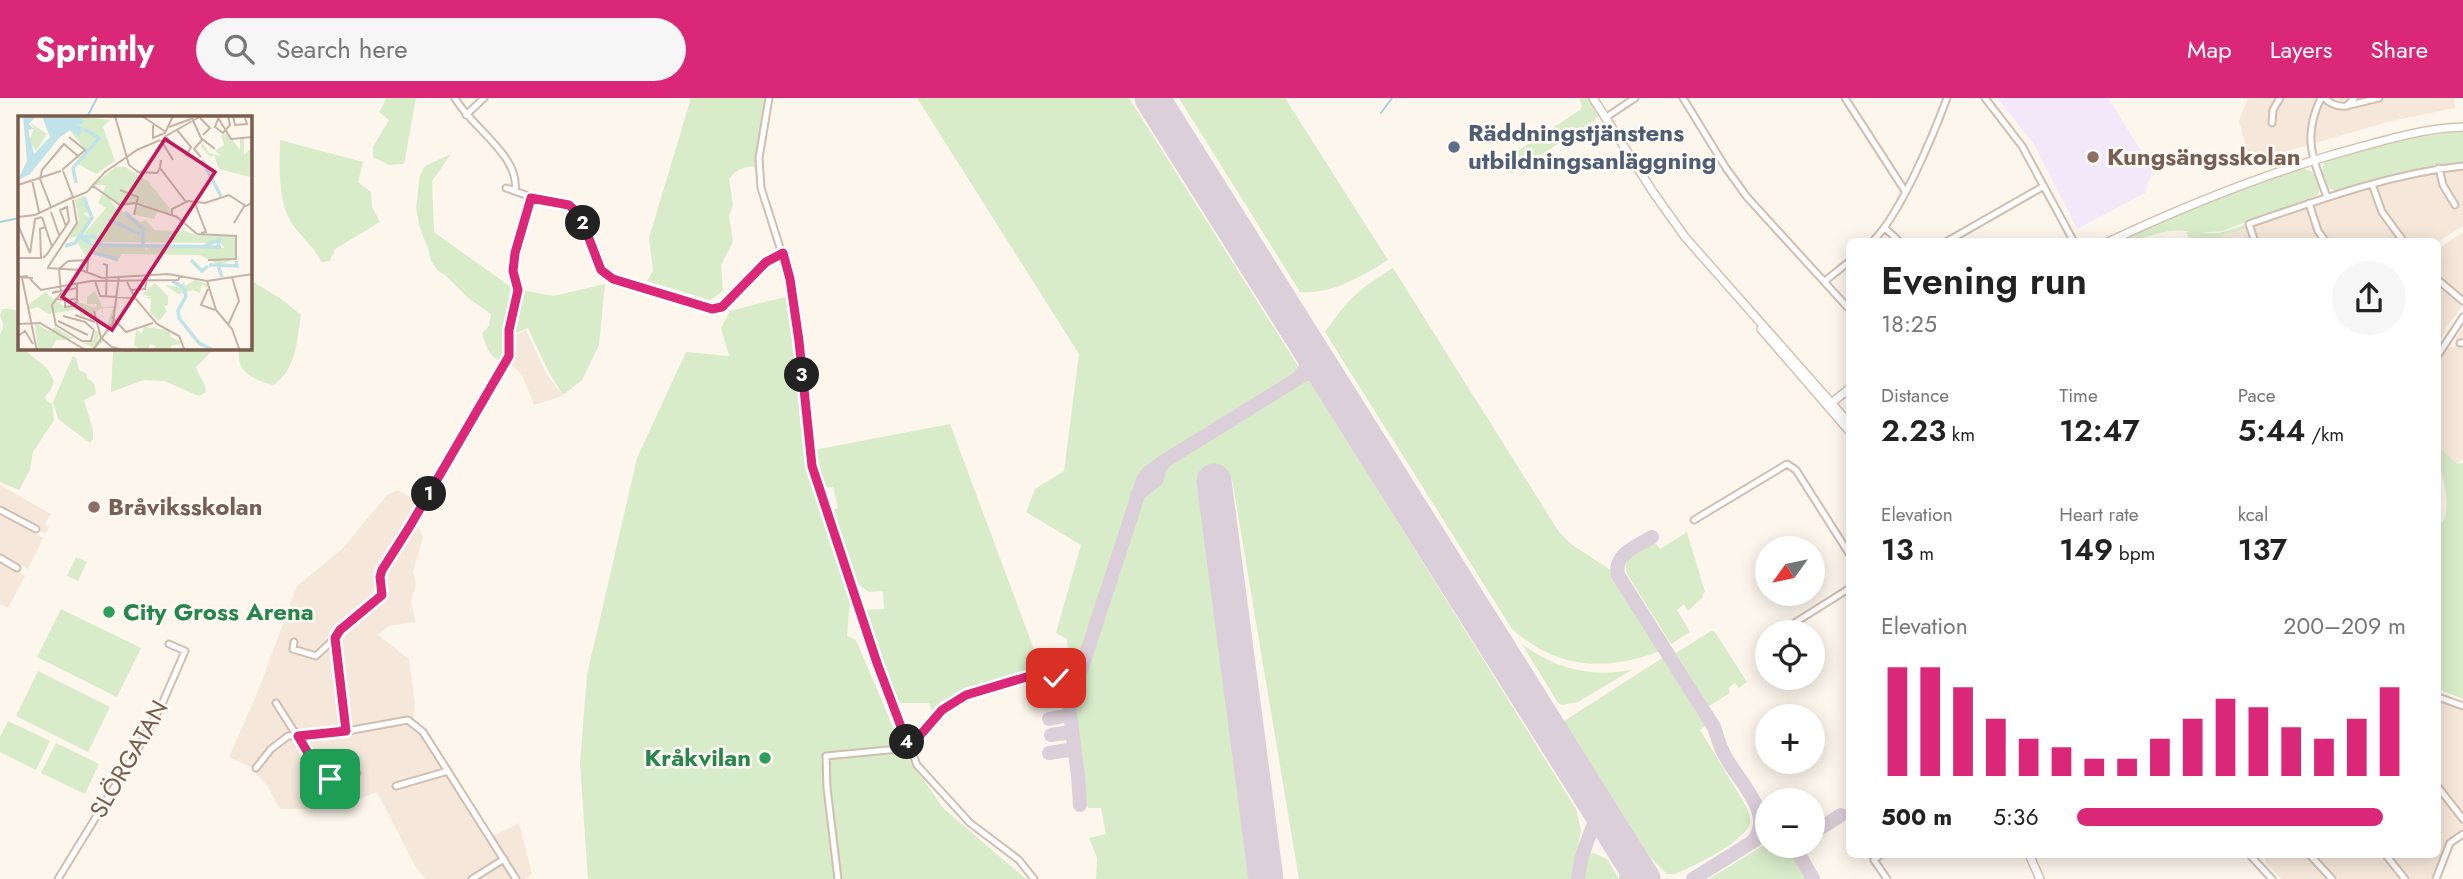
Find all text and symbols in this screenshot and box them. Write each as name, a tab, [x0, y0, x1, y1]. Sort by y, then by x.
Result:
search box	[196, 18, 686, 81]
text: Sprintly	[35, 26, 154, 73]
icon: search	[220, 30, 258, 68]
text: Search here	[276, 30, 408, 68]
text: Map	[2187, 32, 2232, 67]
text: Layers	[2270, 32, 2332, 67]
text: Share	[2370, 32, 2428, 67]
place label: Räddningstjänstens utbildningsanläggning	[1468, 115, 1716, 178]
inset map	[18, 116, 252, 350]
marker: Räddningstjänstens utbildningsanläggning	[1446, 139, 1462, 155]
place label: Kungsängsskolan	[2107, 139, 2301, 174]
marker: Kungsängsskolan	[2085, 149, 2101, 165]
pin: 2	[566, 206, 600, 240]
text: 2	[576, 209, 589, 236]
text: Evening run	[1881, 253, 2087, 308]
button: share	[2332, 261, 2406, 335]
text: 18:25	[1881, 307, 1937, 341]
pin: 3	[784, 358, 820, 392]
text: 3	[796, 361, 807, 388]
text: Distance	[1881, 382, 1949, 409]
text: Time	[2059, 382, 2098, 409]
text: Pace	[2238, 382, 2276, 409]
text: 2.23	[1881, 409, 1946, 452]
text: 12:47	[2059, 409, 2140, 452]
text: 5:44	[2238, 409, 2305, 452]
text: km	[1946, 421, 1975, 448]
text: /km	[2305, 421, 2344, 448]
pin: 1	[412, 476, 446, 512]
text: 1	[424, 480, 433, 507]
place label: Bråviksskolan	[108, 489, 263, 524]
marker: Bråviksskolan	[86, 499, 102, 515]
text: Elevation	[1881, 501, 1953, 528]
text: Heart rate	[2059, 501, 2139, 528]
text: kcal	[2238, 501, 2268, 528]
text: 13	[1881, 528, 1914, 571]
text: 149	[2059, 528, 2113, 571]
text: 137	[2238, 528, 2287, 571]
north arrow	[1755, 536, 1825, 606]
map controls	[1755, 536, 1825, 858]
text: m	[1914, 540, 1934, 567]
text: bpm	[2113, 540, 2155, 567]
place label: City Gross Arena	[123, 594, 314, 629]
marker: City Gross Arena	[101, 604, 117, 620]
text: Elevation	[1881, 609, 1968, 643]
text: 200–209 m	[2283, 609, 2406, 643]
button: locate	[1755, 620, 1825, 690]
pin	[1026, 648, 1086, 708]
icon: check	[1037, 659, 1075, 697]
street label: SLÖRGATAN	[81, 693, 176, 824]
button: +	[1755, 704, 1825, 774]
pin: 4	[890, 724, 925, 760]
text: 4	[900, 728, 913, 755]
place label: Kråkvilan	[645, 740, 751, 775]
pin	[300, 749, 360, 809]
marker: Kråkvilan	[757, 750, 773, 766]
icon: arrive	[311, 760, 349, 798]
button: −	[1755, 788, 1825, 858]
text: 500 m	[1881, 800, 1952, 834]
text: 5:36	[1993, 800, 2039, 834]

